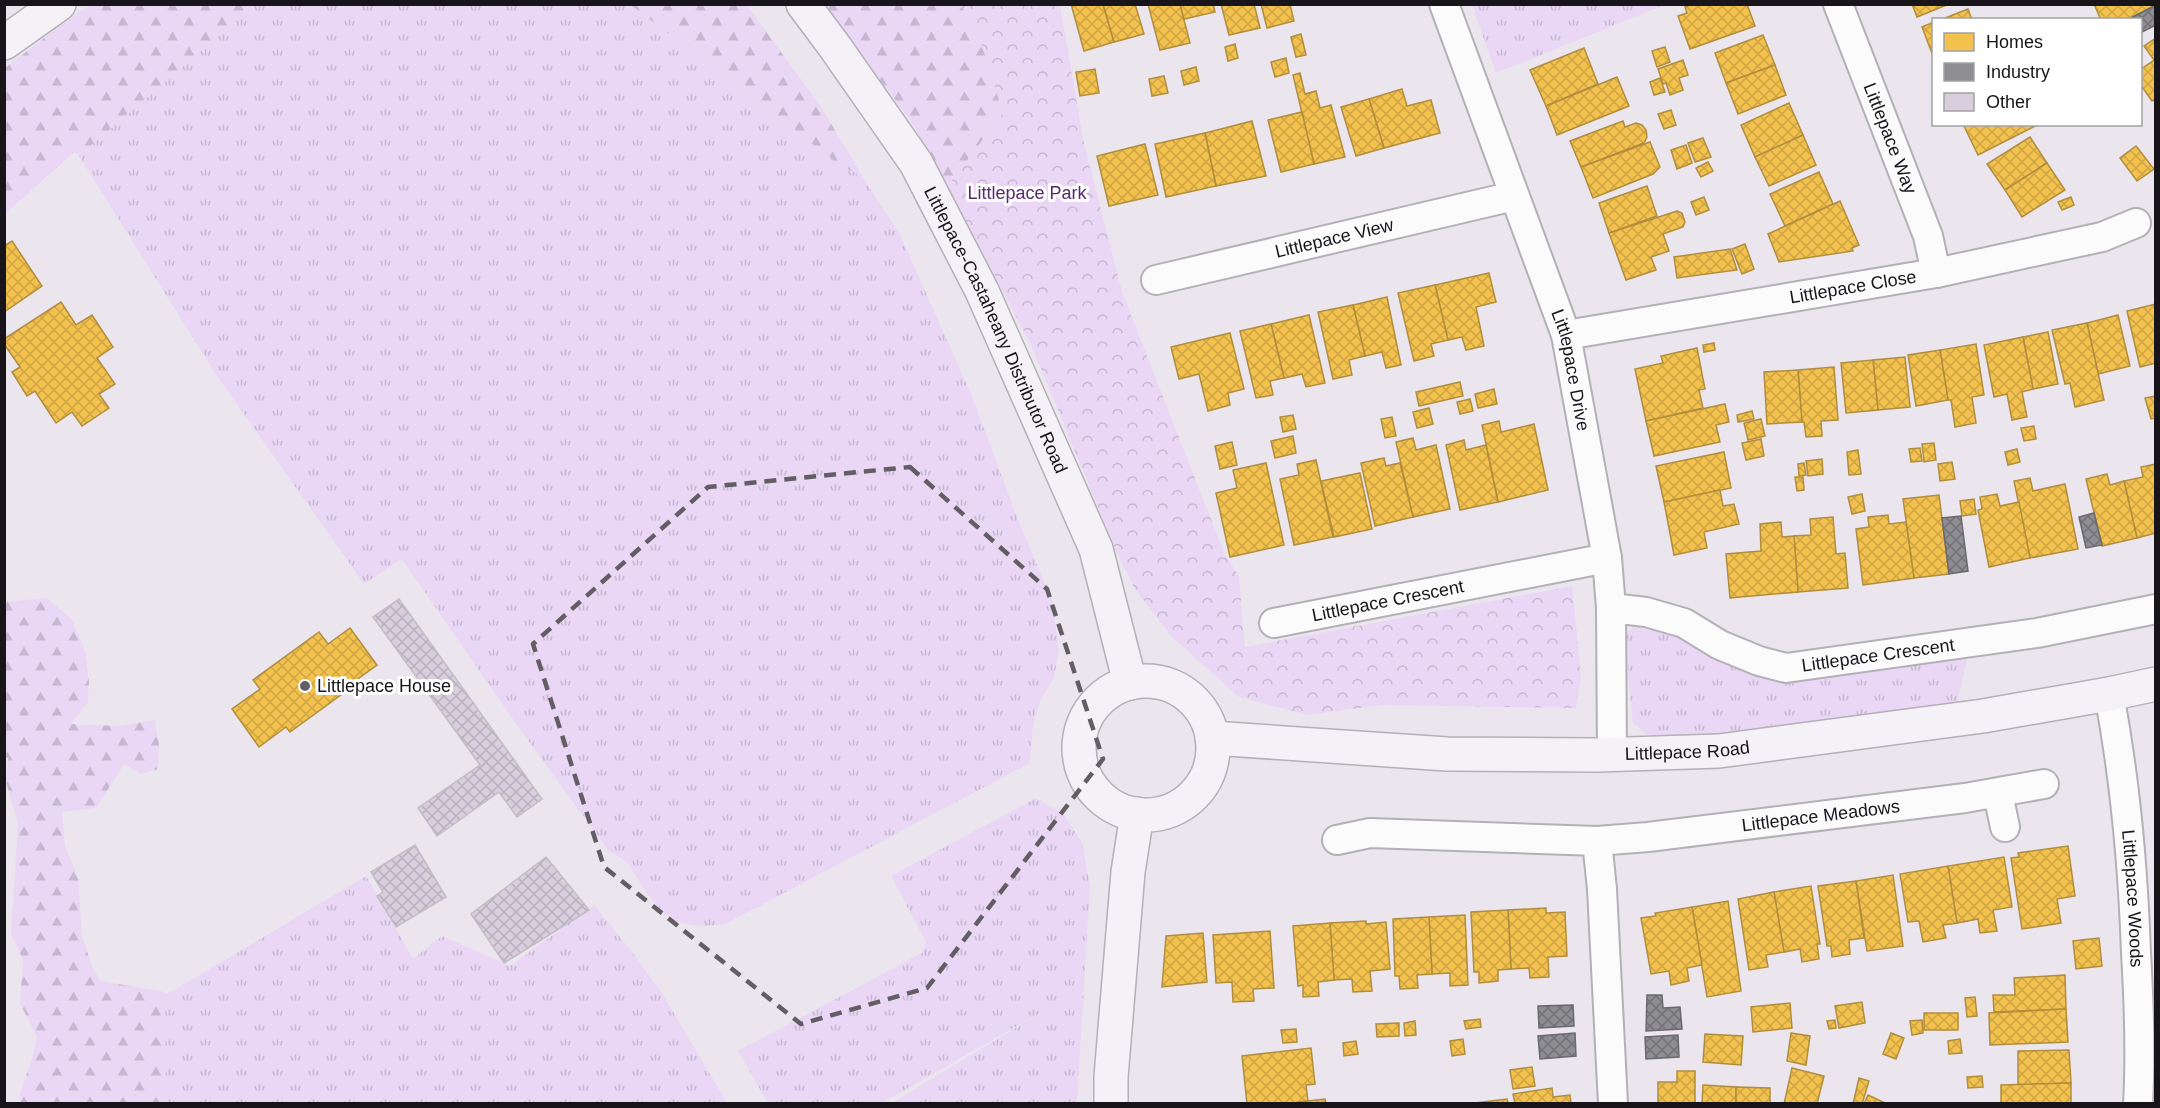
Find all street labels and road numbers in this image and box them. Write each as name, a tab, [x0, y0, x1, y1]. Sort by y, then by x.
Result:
street label: Littlepace Way	[1860, 80, 1921, 197]
street label: Littlepace-Castaheany Distributor Road	[920, 183, 1071, 476]
street label: Littlepace View	[1273, 214, 1396, 262]
street label: Littlepace Close	[1788, 266, 1918, 307]
street label: Littlepace Drive	[1547, 306, 1593, 433]
street label: Littlepace Crescent	[1310, 576, 1465, 625]
street label: Littlepace Crescent	[1800, 635, 1956, 676]
street label: Littlepace Road	[1625, 737, 1751, 764]
street label: Littlepace Meadows	[1740, 796, 1901, 835]
street label: Littlepace Woods	[2118, 829, 2147, 968]

